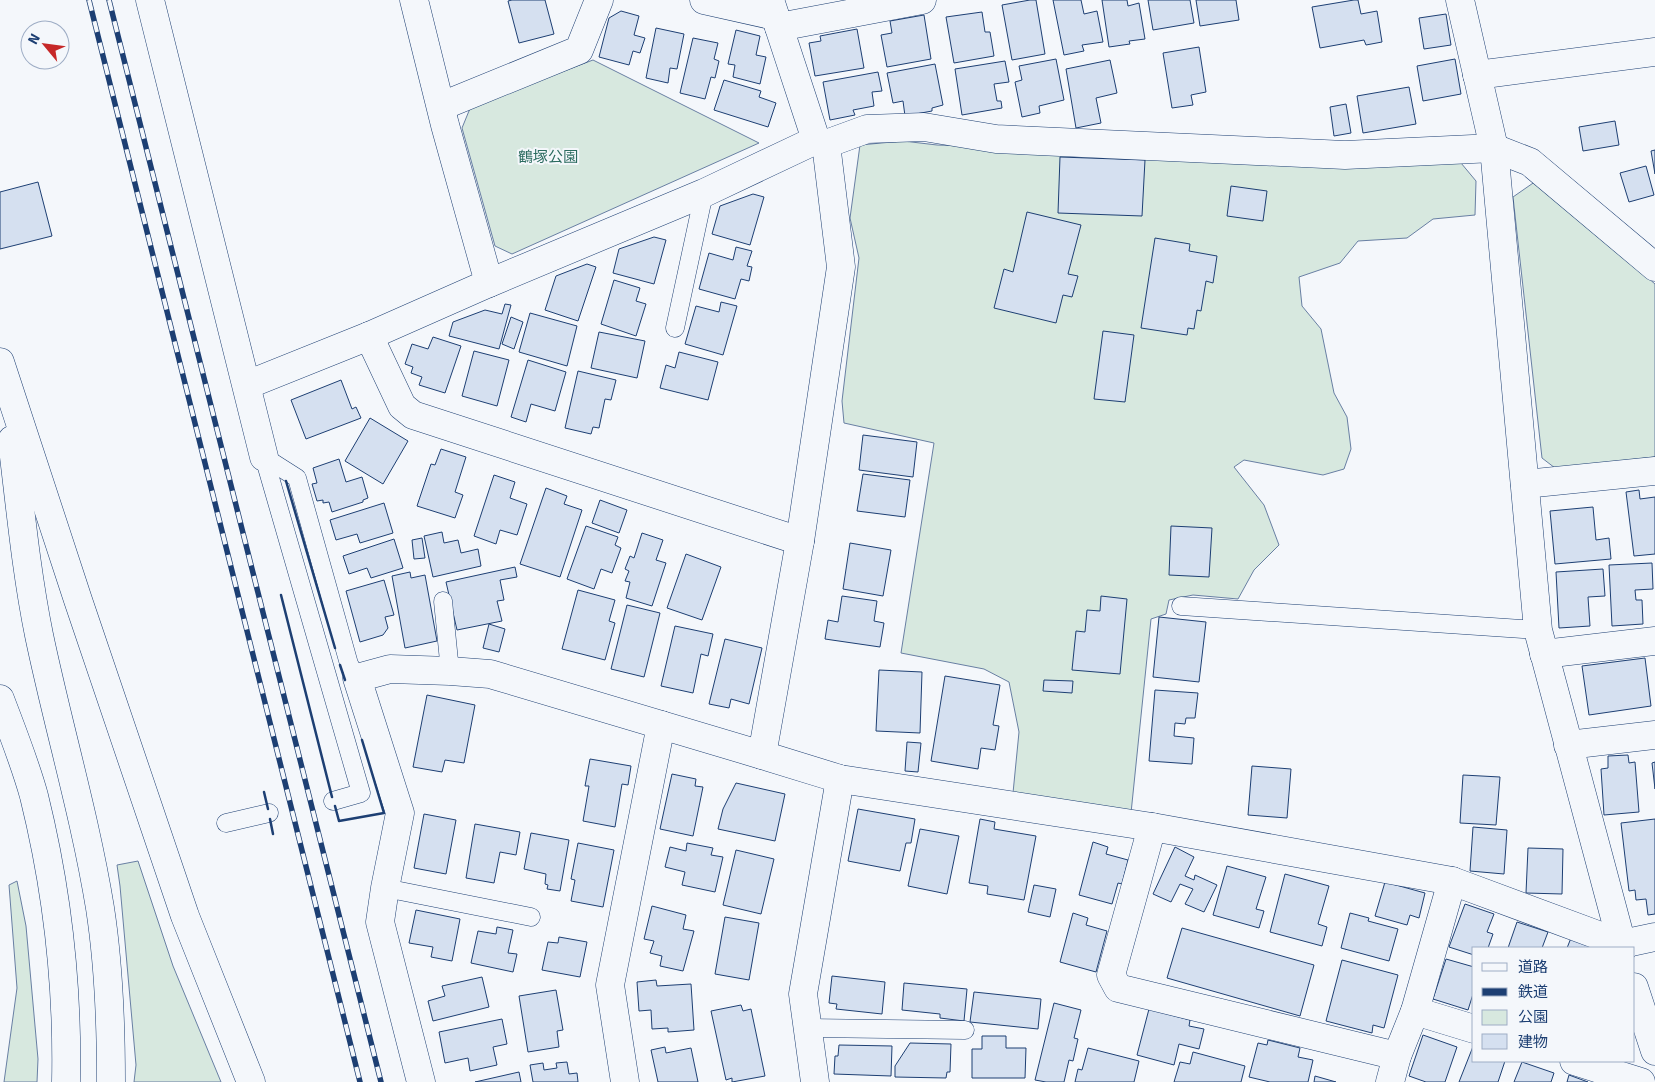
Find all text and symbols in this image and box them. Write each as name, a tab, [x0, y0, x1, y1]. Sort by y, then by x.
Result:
north arrow	[20, 20, 70, 70]
text: N	[24, 31, 44, 47]
park label: 鶴塚公園	[518, 148, 578, 166]
legend	[1472, 947, 1635, 1062]
text: 道路	[1518, 958, 1548, 976]
text: 鉄道	[1518, 983, 1548, 1001]
text: 公園	[1518, 1008, 1548, 1026]
text: 建物	[1518, 1033, 1548, 1051]

